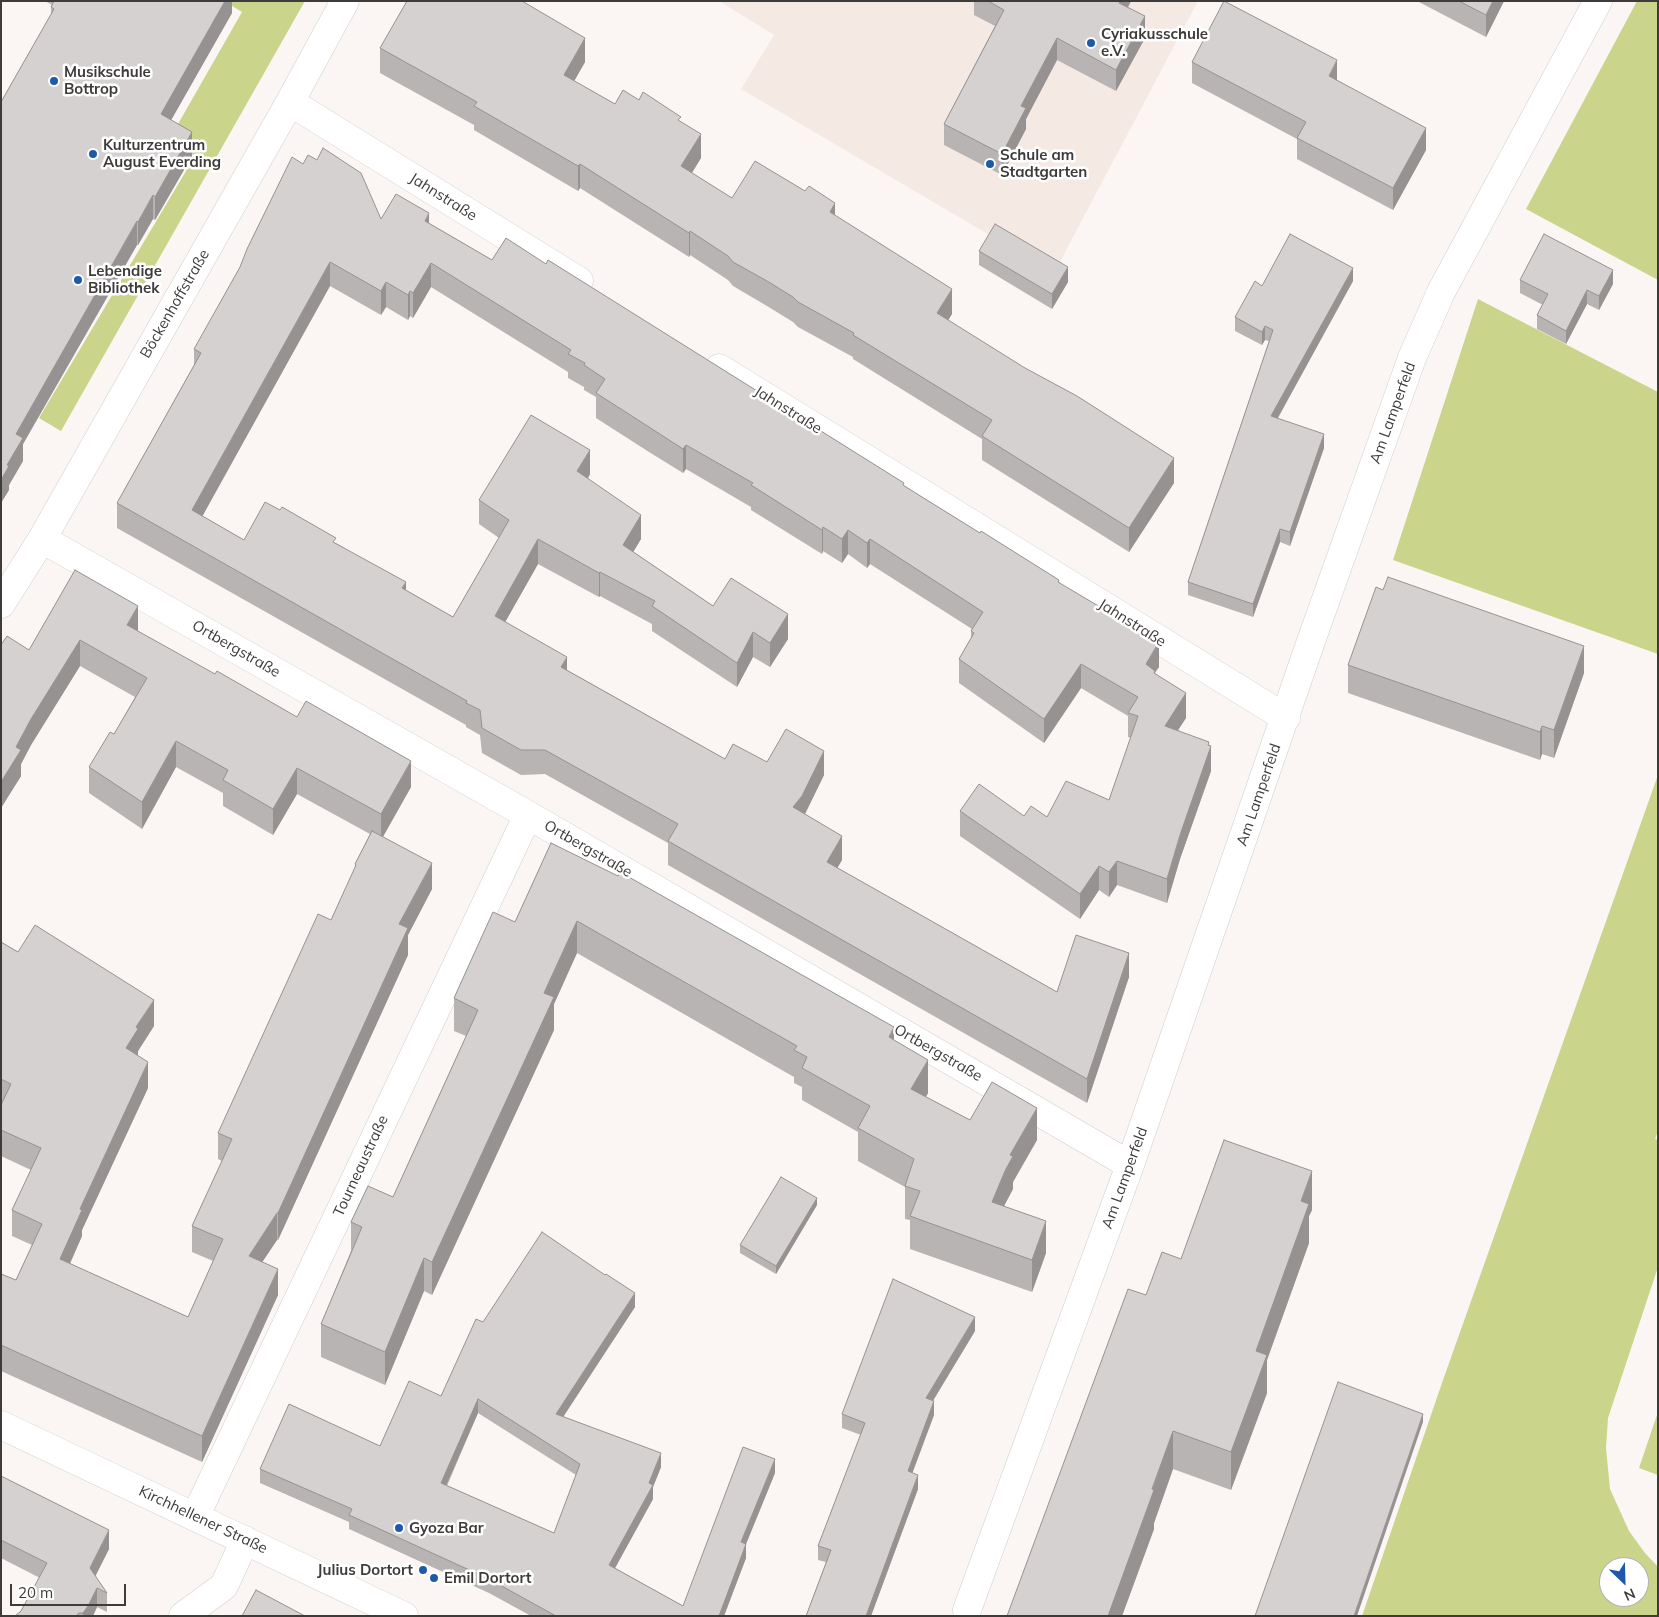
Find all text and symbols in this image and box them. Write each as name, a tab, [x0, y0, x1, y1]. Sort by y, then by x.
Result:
place label: Cyriakusschule e.V.	[1101, 25, 1208, 60]
marker: Cyriakusschule e.V.	[1085, 37, 1097, 49]
place label: Musikschule Bottrop	[64, 63, 151, 98]
marker: Musikschule Bottrop	[48, 75, 60, 87]
place label: Kulturzentrum August Everding	[103, 136, 221, 171]
place label: Schule am Stadtgarten	[1000, 146, 1087, 181]
marker: Kulturzentrum August Everding	[87, 148, 99, 160]
marker: Schule am Stadtgarten	[984, 158, 996, 170]
street label: Jahnstraße	[406, 169, 480, 225]
street label: Böckenhoffstraße	[137, 246, 213, 362]
place label: Lebendige Bibliothek	[88, 262, 162, 297]
marker: Lebendige Bibliothek	[72, 274, 84, 286]
street label: Am Lamperfeld	[1366, 360, 1420, 466]
street label: Jahnstraße	[751, 382, 825, 438]
street label: Jahnstraße	[1095, 595, 1169, 651]
street label: Ortbergstraße	[189, 616, 283, 682]
street label: Am Lamperfeld	[1233, 741, 1285, 849]
street label: Ortbergstraße	[541, 816, 635, 882]
street label: Ortbergstraße	[891, 1020, 985, 1086]
street label: Tourneaustraße	[330, 1112, 392, 1220]
street label: Am Lamperfeld	[1098, 1125, 1152, 1231]
street label: Kirchhellener Straße	[136, 1482, 270, 1558]
place label: Gyoza Bar	[409, 1519, 484, 1537]
marker: Gyoza Bar	[393, 1522, 405, 1534]
north arrow	[1599, 1557, 1649, 1607]
place label: Julius Dortort	[317, 1561, 413, 1579]
marker: Julius Dortort	[417, 1564, 429, 1576]
place label: Emil Dortort	[444, 1569, 531, 1587]
marker: Emil Dortort	[428, 1572, 440, 1584]
scale bar	[12, 1574, 129, 1606]
text: 20 m	[18, 1583, 53, 1602]
text: N	[1621, 1584, 1638, 1605]

